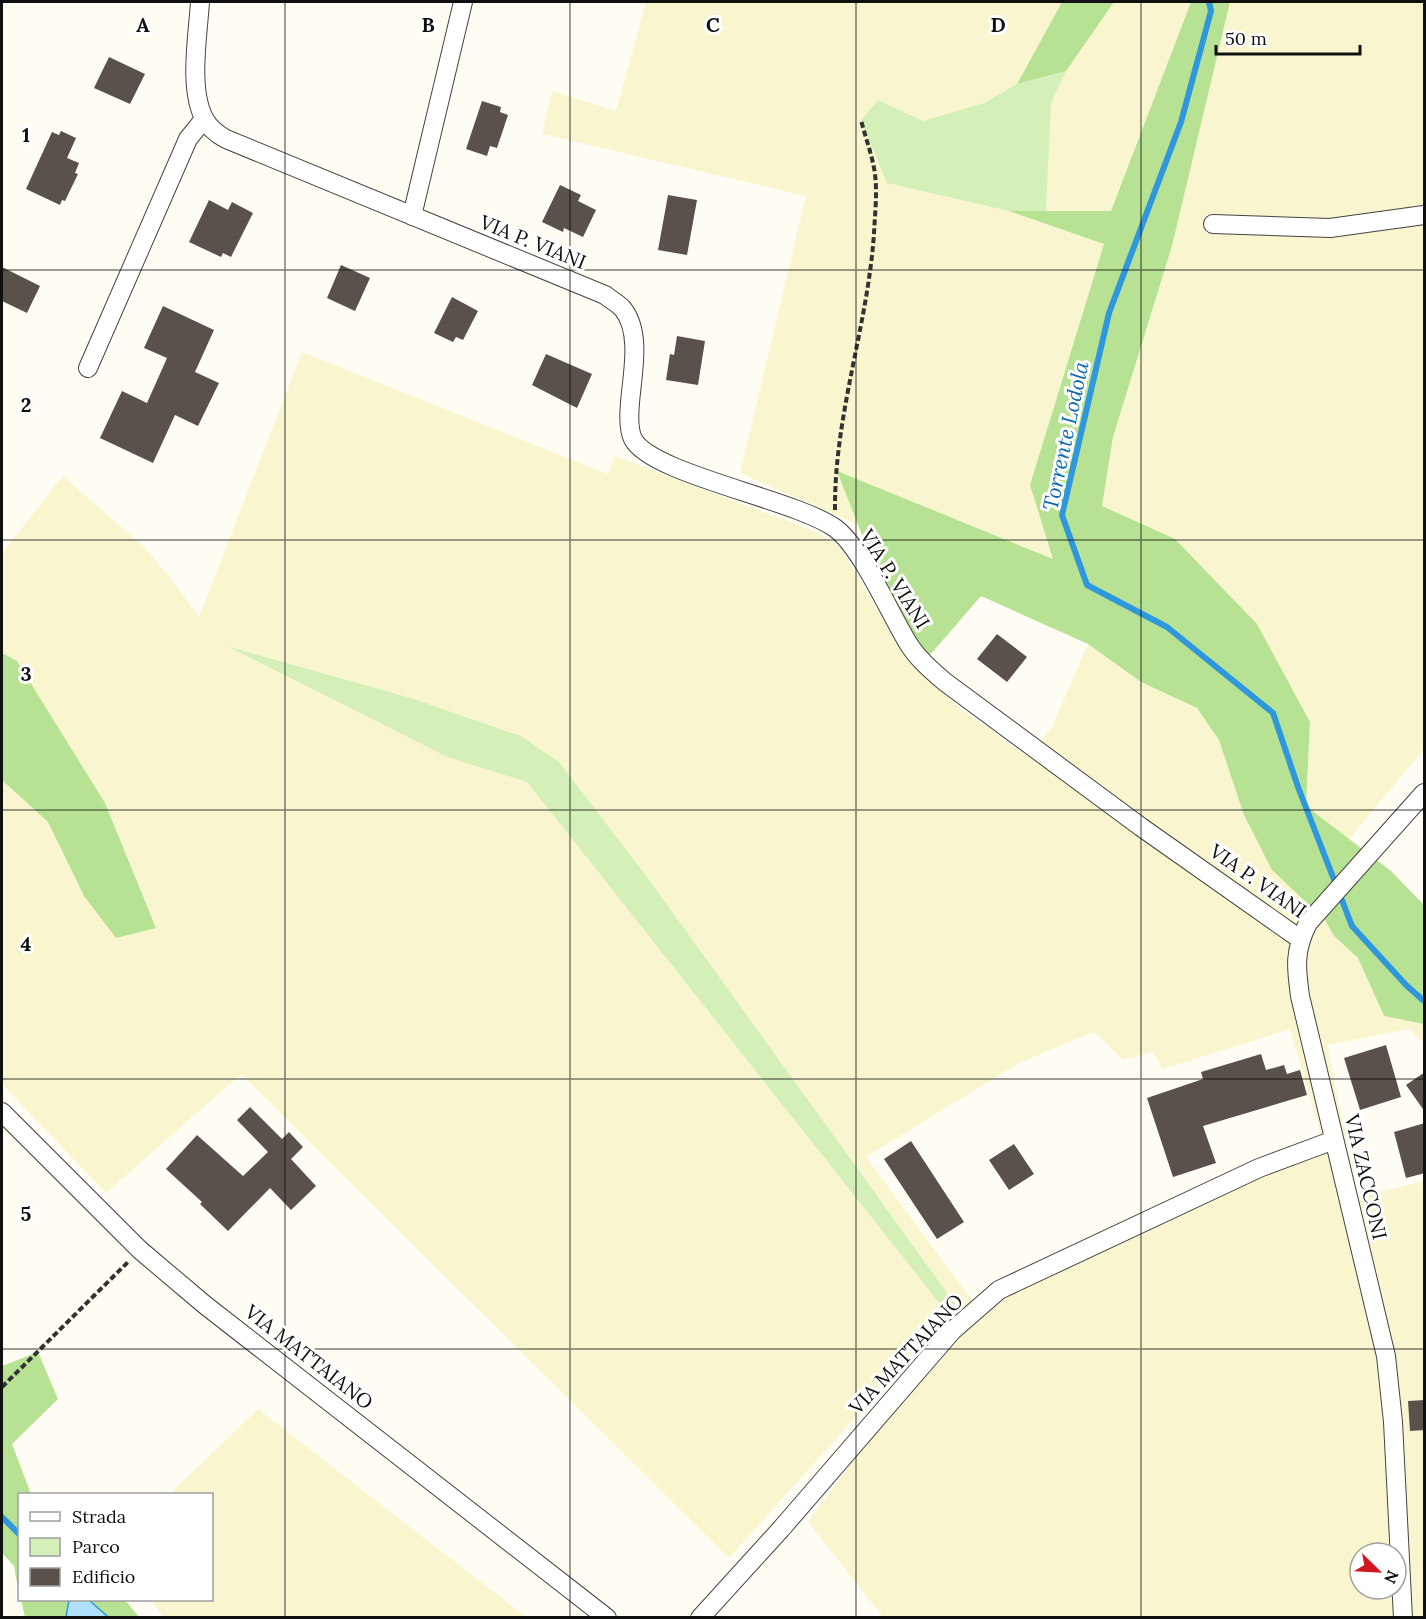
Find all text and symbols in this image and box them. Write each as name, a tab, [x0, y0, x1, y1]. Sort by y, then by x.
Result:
text: A	[136, 12, 150, 37]
text: B	[421, 12, 435, 37]
text: C	[706, 12, 720, 37]
text: D	[990, 12, 1006, 37]
scale bar	[1216, 18, 1360, 56]
text: 50 m	[1225, 27, 1267, 50]
text: 1	[22, 122, 30, 147]
street label: VIA P. VIANI	[475, 209, 590, 274]
water label: Torrente Lodola	[1037, 359, 1095, 513]
text: 2	[21, 392, 31, 417]
street label: VIA P. VIANI	[855, 524, 936, 633]
text: 3	[20, 661, 32, 686]
street label: VIA P. VIANI	[1204, 838, 1311, 923]
text: 4	[21, 931, 32, 956]
street label: VIA ZACCONI	[1340, 1111, 1393, 1242]
text: 5	[21, 1201, 32, 1226]
street label: VIA MATTAIANO	[843, 1288, 968, 1420]
street label: VIA MATTAIANO	[239, 1298, 378, 1414]
legend	[18, 1493, 213, 1601]
text: Strada	[72, 1505, 126, 1528]
text: Parco	[72, 1535, 120, 1558]
north arrow	[1348, 1541, 1408, 1601]
text: Edificio	[72, 1565, 135, 1588]
text: N	[1380, 1567, 1403, 1587]

